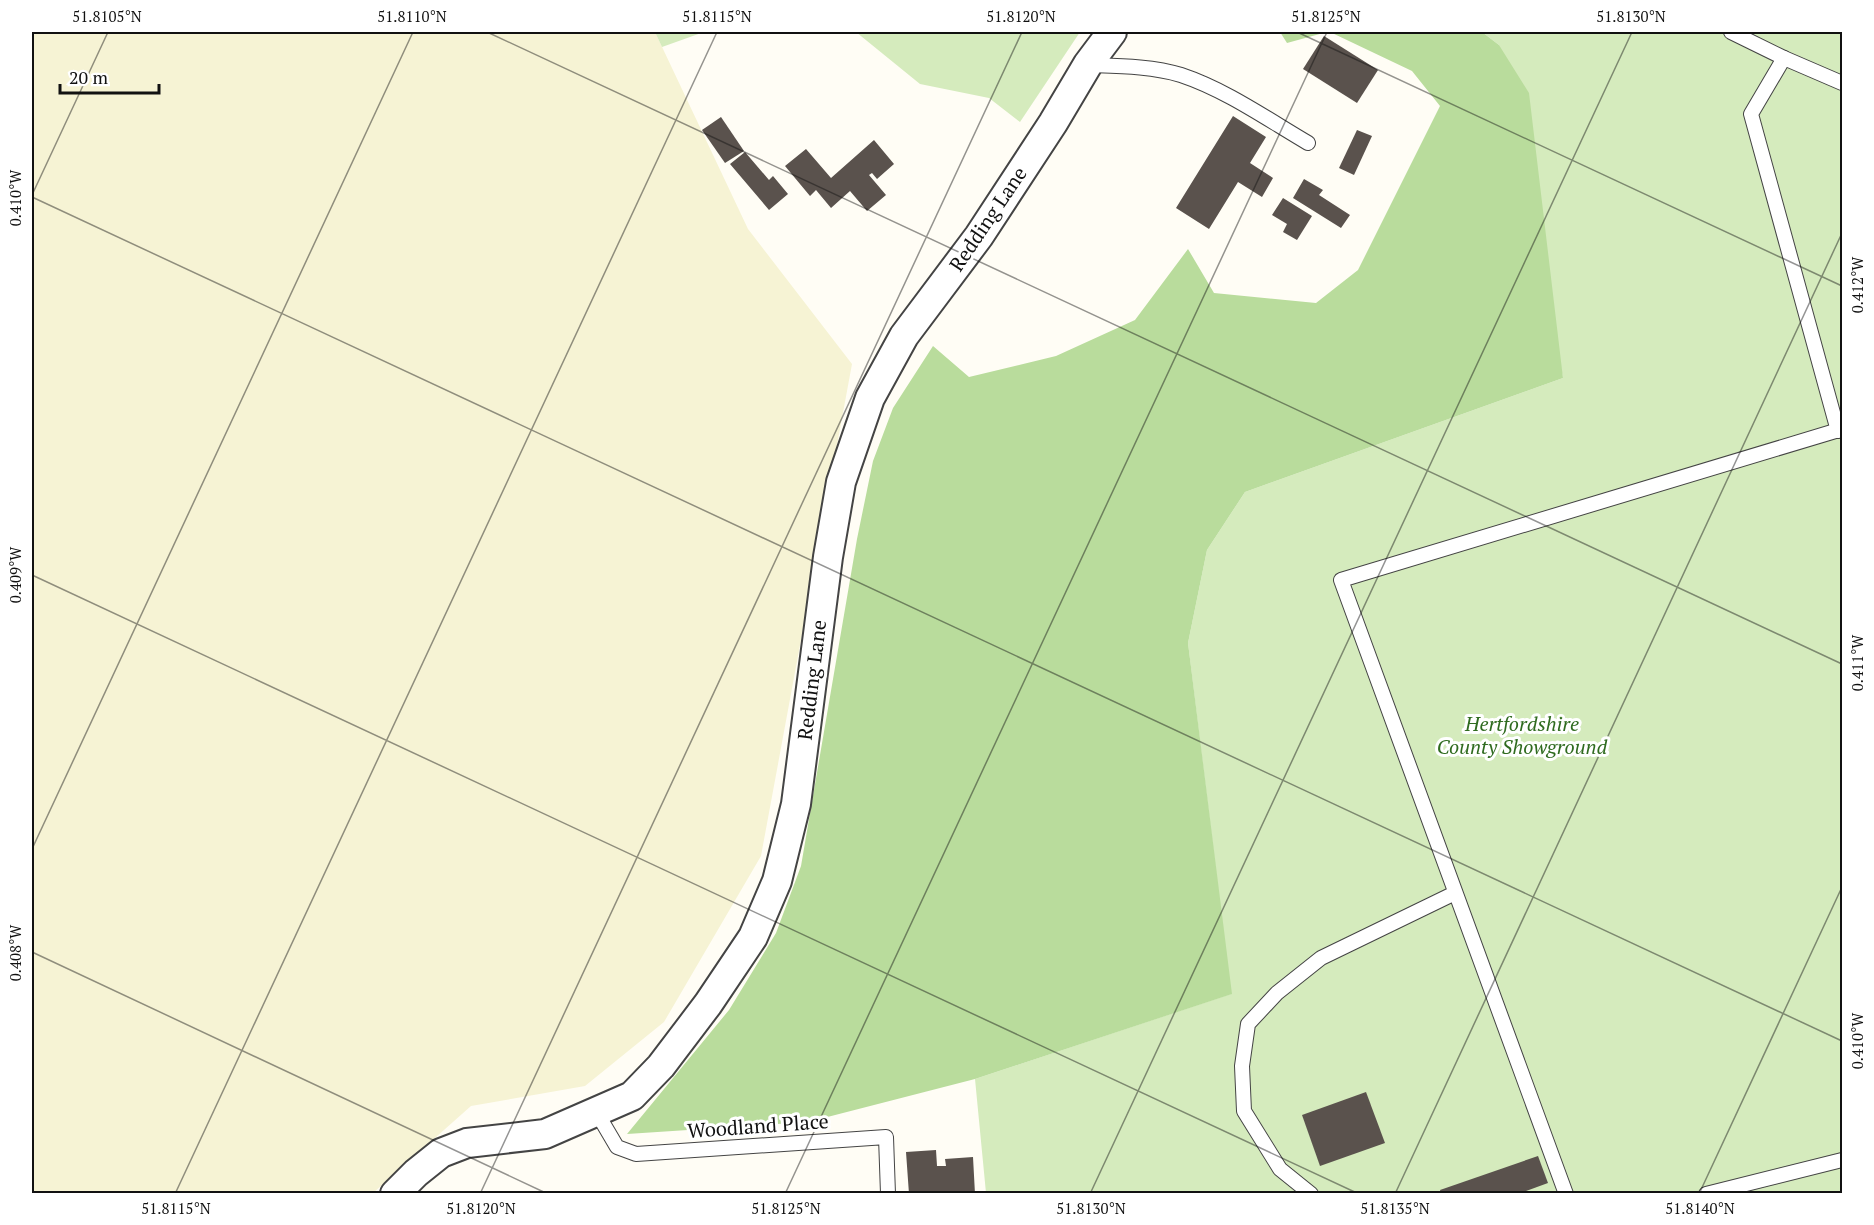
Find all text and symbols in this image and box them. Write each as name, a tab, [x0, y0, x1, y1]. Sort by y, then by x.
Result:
text: 51.8105°N	[72, 6, 142, 26]
text: 51.8110°N	[377, 6, 447, 26]
text: 51.8115°N	[682, 6, 752, 26]
text: 51.8120°N	[986, 6, 1056, 26]
text: 51.8125°N	[1291, 6, 1361, 26]
text: 51.8130°N	[1596, 6, 1666, 26]
scale bar	[60, 57, 159, 95]
text: 20 m	[69, 65, 109, 89]
street label: Redding Lane	[943, 161, 1033, 276]
text: 0.410°W	[5, 169, 25, 226]
text: 0.412°W	[1847, 256, 1867, 313]
text: 0.409°W	[5, 546, 25, 603]
street label: Redding Lane	[791, 618, 832, 742]
text: 0.411°W	[1847, 634, 1867, 691]
park label: Hertfordshire County Showground	[1437, 710, 1608, 760]
text: 0.408°W	[5, 924, 25, 981]
text: 0.410°W	[1847, 1012, 1867, 1069]
street label: Woodland Place	[686, 1107, 830, 1144]
text: 51.8115°N	[141, 1198, 211, 1218]
text: 51.8120°N	[446, 1198, 516, 1218]
text: 51.8125°N	[751, 1198, 821, 1218]
text: 51.8130°N	[1056, 1198, 1126, 1218]
text: 51.8135°N	[1360, 1198, 1430, 1218]
text: 51.8140°N	[1665, 1198, 1735, 1218]

